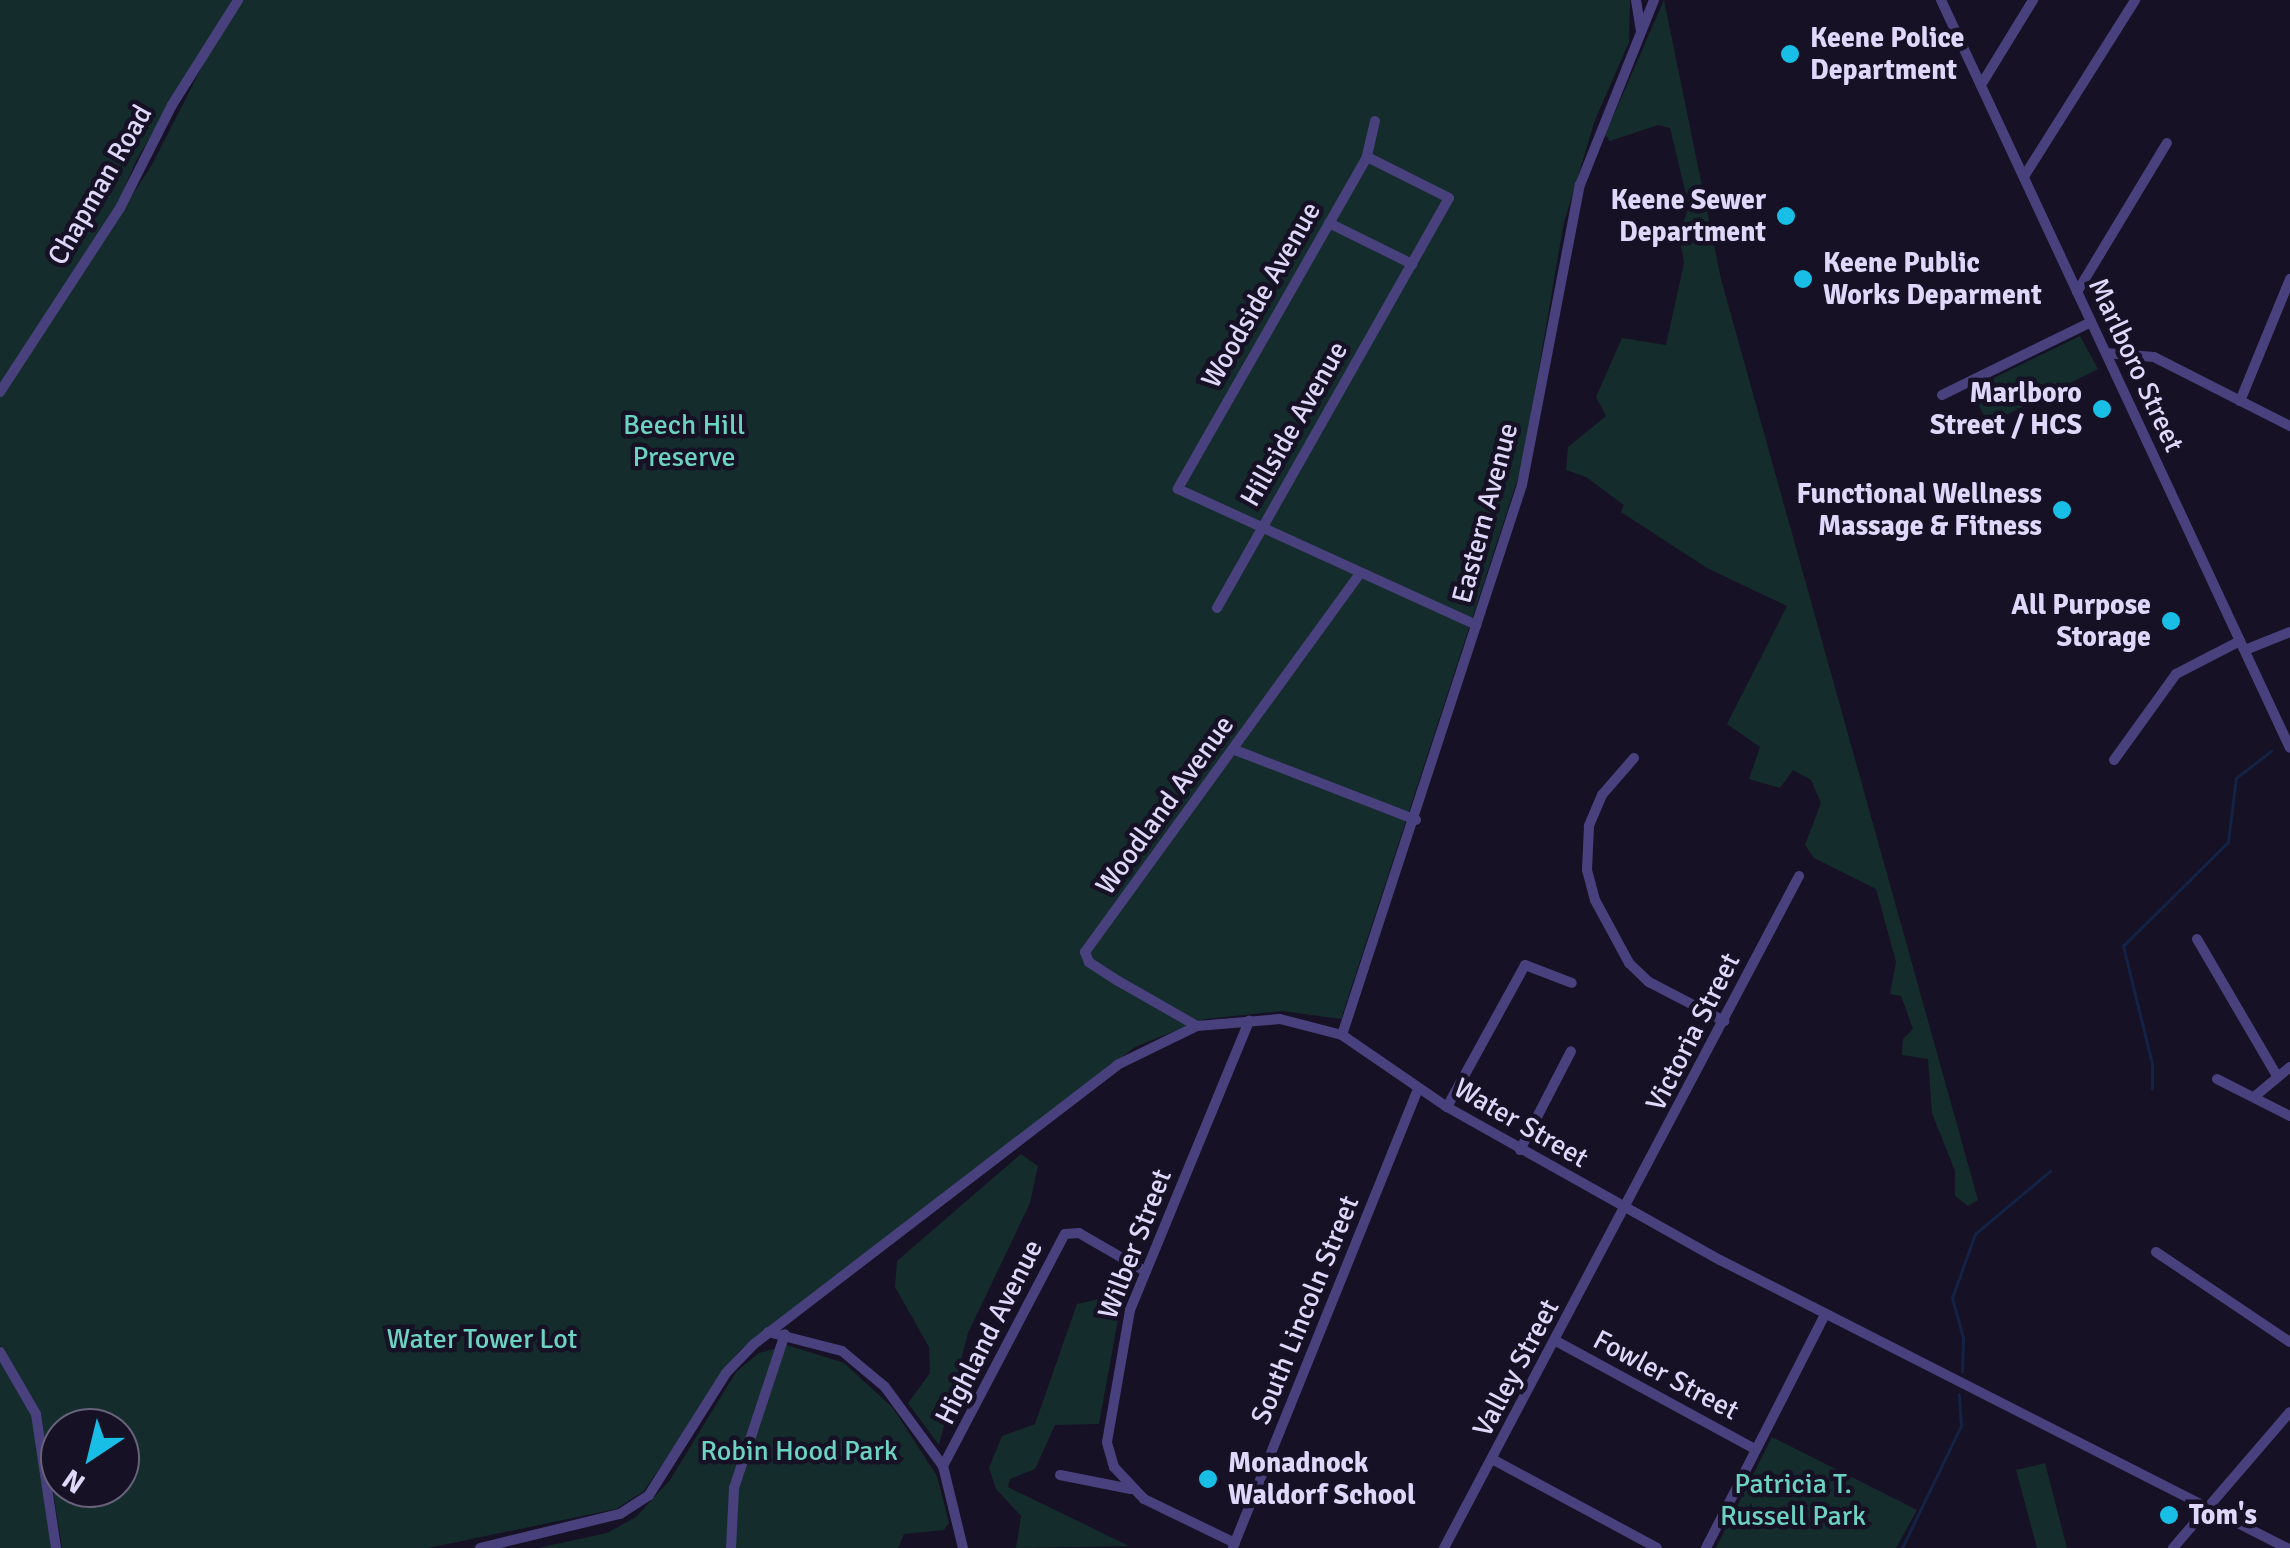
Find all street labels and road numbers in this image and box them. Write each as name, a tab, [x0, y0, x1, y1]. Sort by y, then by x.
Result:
street label: Chapman Road	[41, 99, 159, 271]
street label: Woodside Avenue	[1194, 196, 1328, 394]
street label: Marlboro Street	[2081, 273, 2191, 457]
street label: Hillside Avenue	[1233, 335, 1355, 513]
street label: Eastern Avenue	[1445, 419, 1525, 607]
street label: Woodland Avenue	[1089, 709, 1241, 901]
street label: Victoria Street	[1639, 947, 1747, 1117]
street label: Water Street	[1448, 1071, 1594, 1175]
street label: Wilber Street	[1091, 1164, 1179, 1324]
street label: South Lincoln Street	[1244, 1191, 1366, 1429]
street label: Highland Avenue	[928, 1234, 1050, 1430]
street label: Valley Street	[1466, 1293, 1566, 1443]
street label: Fowler Street	[1588, 1323, 1744, 1427]

